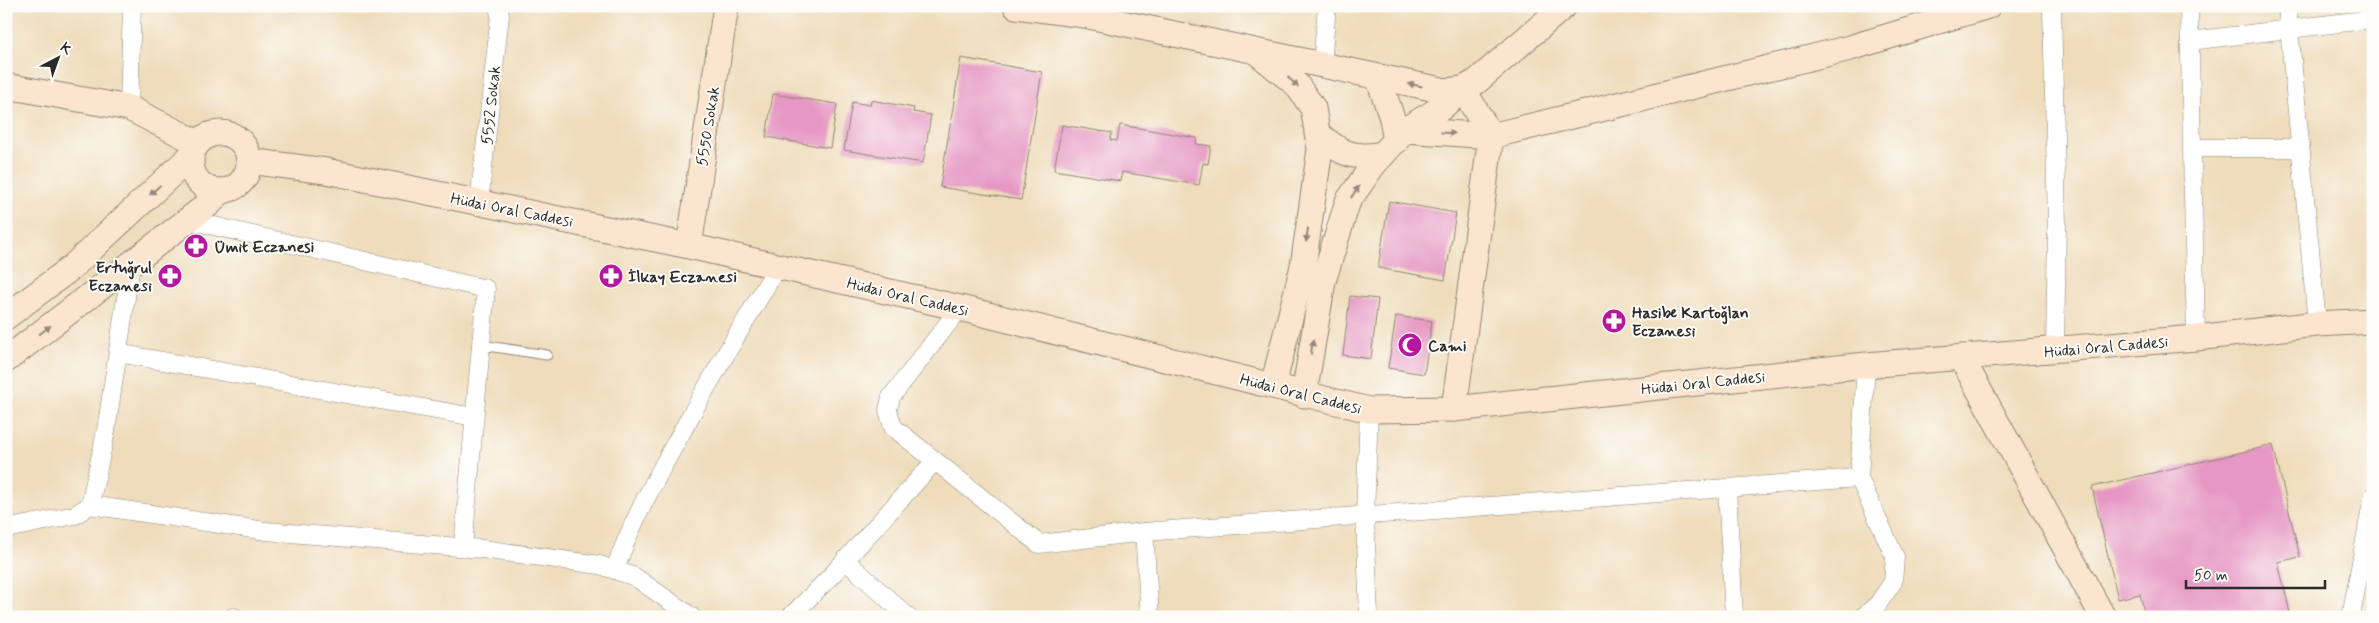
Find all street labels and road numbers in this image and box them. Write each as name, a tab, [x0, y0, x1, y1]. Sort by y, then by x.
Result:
street label: 5552 Sokak	[477, 64, 506, 146]
street label: 5550 Sokak	[692, 85, 725, 168]
street label: Hüdai Oral Caddesi	[449, 188, 575, 233]
street label: Hüdai Oral Caddesi	[845, 273, 971, 322]
street label: Hüdai Oral Caddesi	[2043, 332, 2170, 363]
street label: Hüdai Oral Caddesi	[1640, 366, 1767, 400]
street label: Hüdai Oral Caddesi	[1238, 369, 1364, 420]

